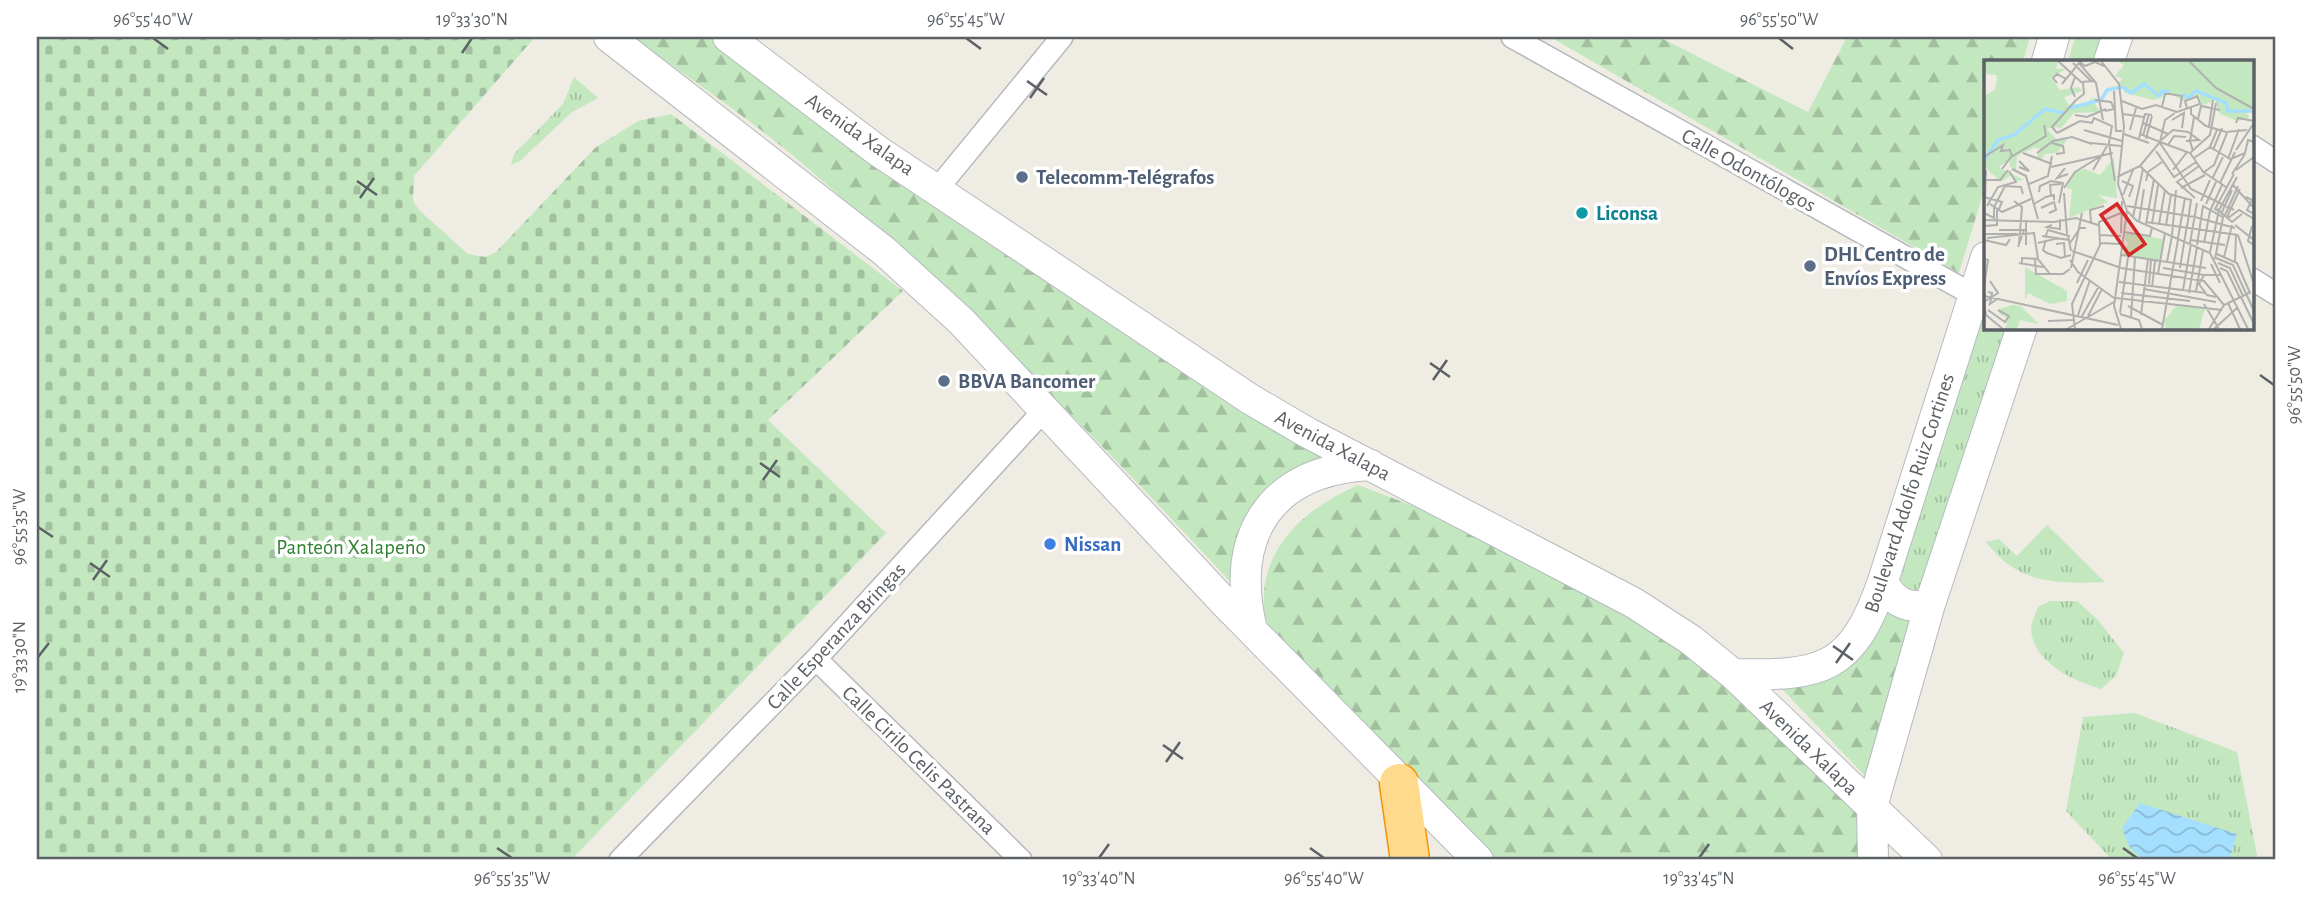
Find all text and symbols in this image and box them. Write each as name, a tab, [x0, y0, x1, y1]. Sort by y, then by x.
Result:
text: 96°55'40"W	[113, 11, 193, 29]
text: 19°33'30"N	[436, 11, 508, 29]
text: 96°55'45"W	[927, 11, 1005, 29]
text: 96°55'50"W	[1740, 11, 1818, 29]
inset map	[1984, 60, 2254, 329]
street label: Avenida Xalapa	[802, 89, 918, 180]
street label: Calle Odontólogos	[1678, 125, 1819, 216]
place label: Telecomm-Telégrafos	[1036, 167, 1214, 188]
marker: Telecomm-Telégrafos	[1014, 169, 1030, 185]
place label: Liconsa	[1596, 203, 1658, 224]
marker: Liconsa	[1574, 205, 1590, 221]
place label: DHL Centro de Envíos Express	[1824, 244, 1946, 289]
marker: DHL Centro de Envíos Express	[1802, 258, 1818, 274]
text: 96°55'50"W	[2286, 346, 2304, 424]
place label: BBVA Bancomer	[958, 371, 1096, 392]
street label: Boulevard Adolfo Ruiz Cortines	[1861, 371, 1958, 616]
marker: BBVA Bancomer	[936, 373, 952, 389]
street label: Avenida Xalapa	[1272, 406, 1394, 485]
text: 96°55'35"W	[11, 489, 29, 565]
place label: Nissan	[1064, 534, 1121, 555]
marker: Nissan	[1042, 536, 1058, 552]
park label: Panteón Xalapeño	[276, 537, 426, 558]
street label: Calle Esperanza Bringas	[763, 559, 910, 714]
text: 19°33'30"N	[11, 621, 29, 693]
street label: Calle Cirilo Celis Pastrana	[838, 682, 999, 839]
street label: Avenida Xalapa	[1756, 696, 1862, 799]
text: 96°55'35"W	[474, 870, 550, 888]
text: 19°33'40"N	[1062, 870, 1136, 888]
text: 96°55'40"W	[1284, 870, 1364, 888]
text: 19°33'45"N	[1663, 870, 1735, 888]
text: 96°55'45"W	[2098, 870, 2176, 888]

